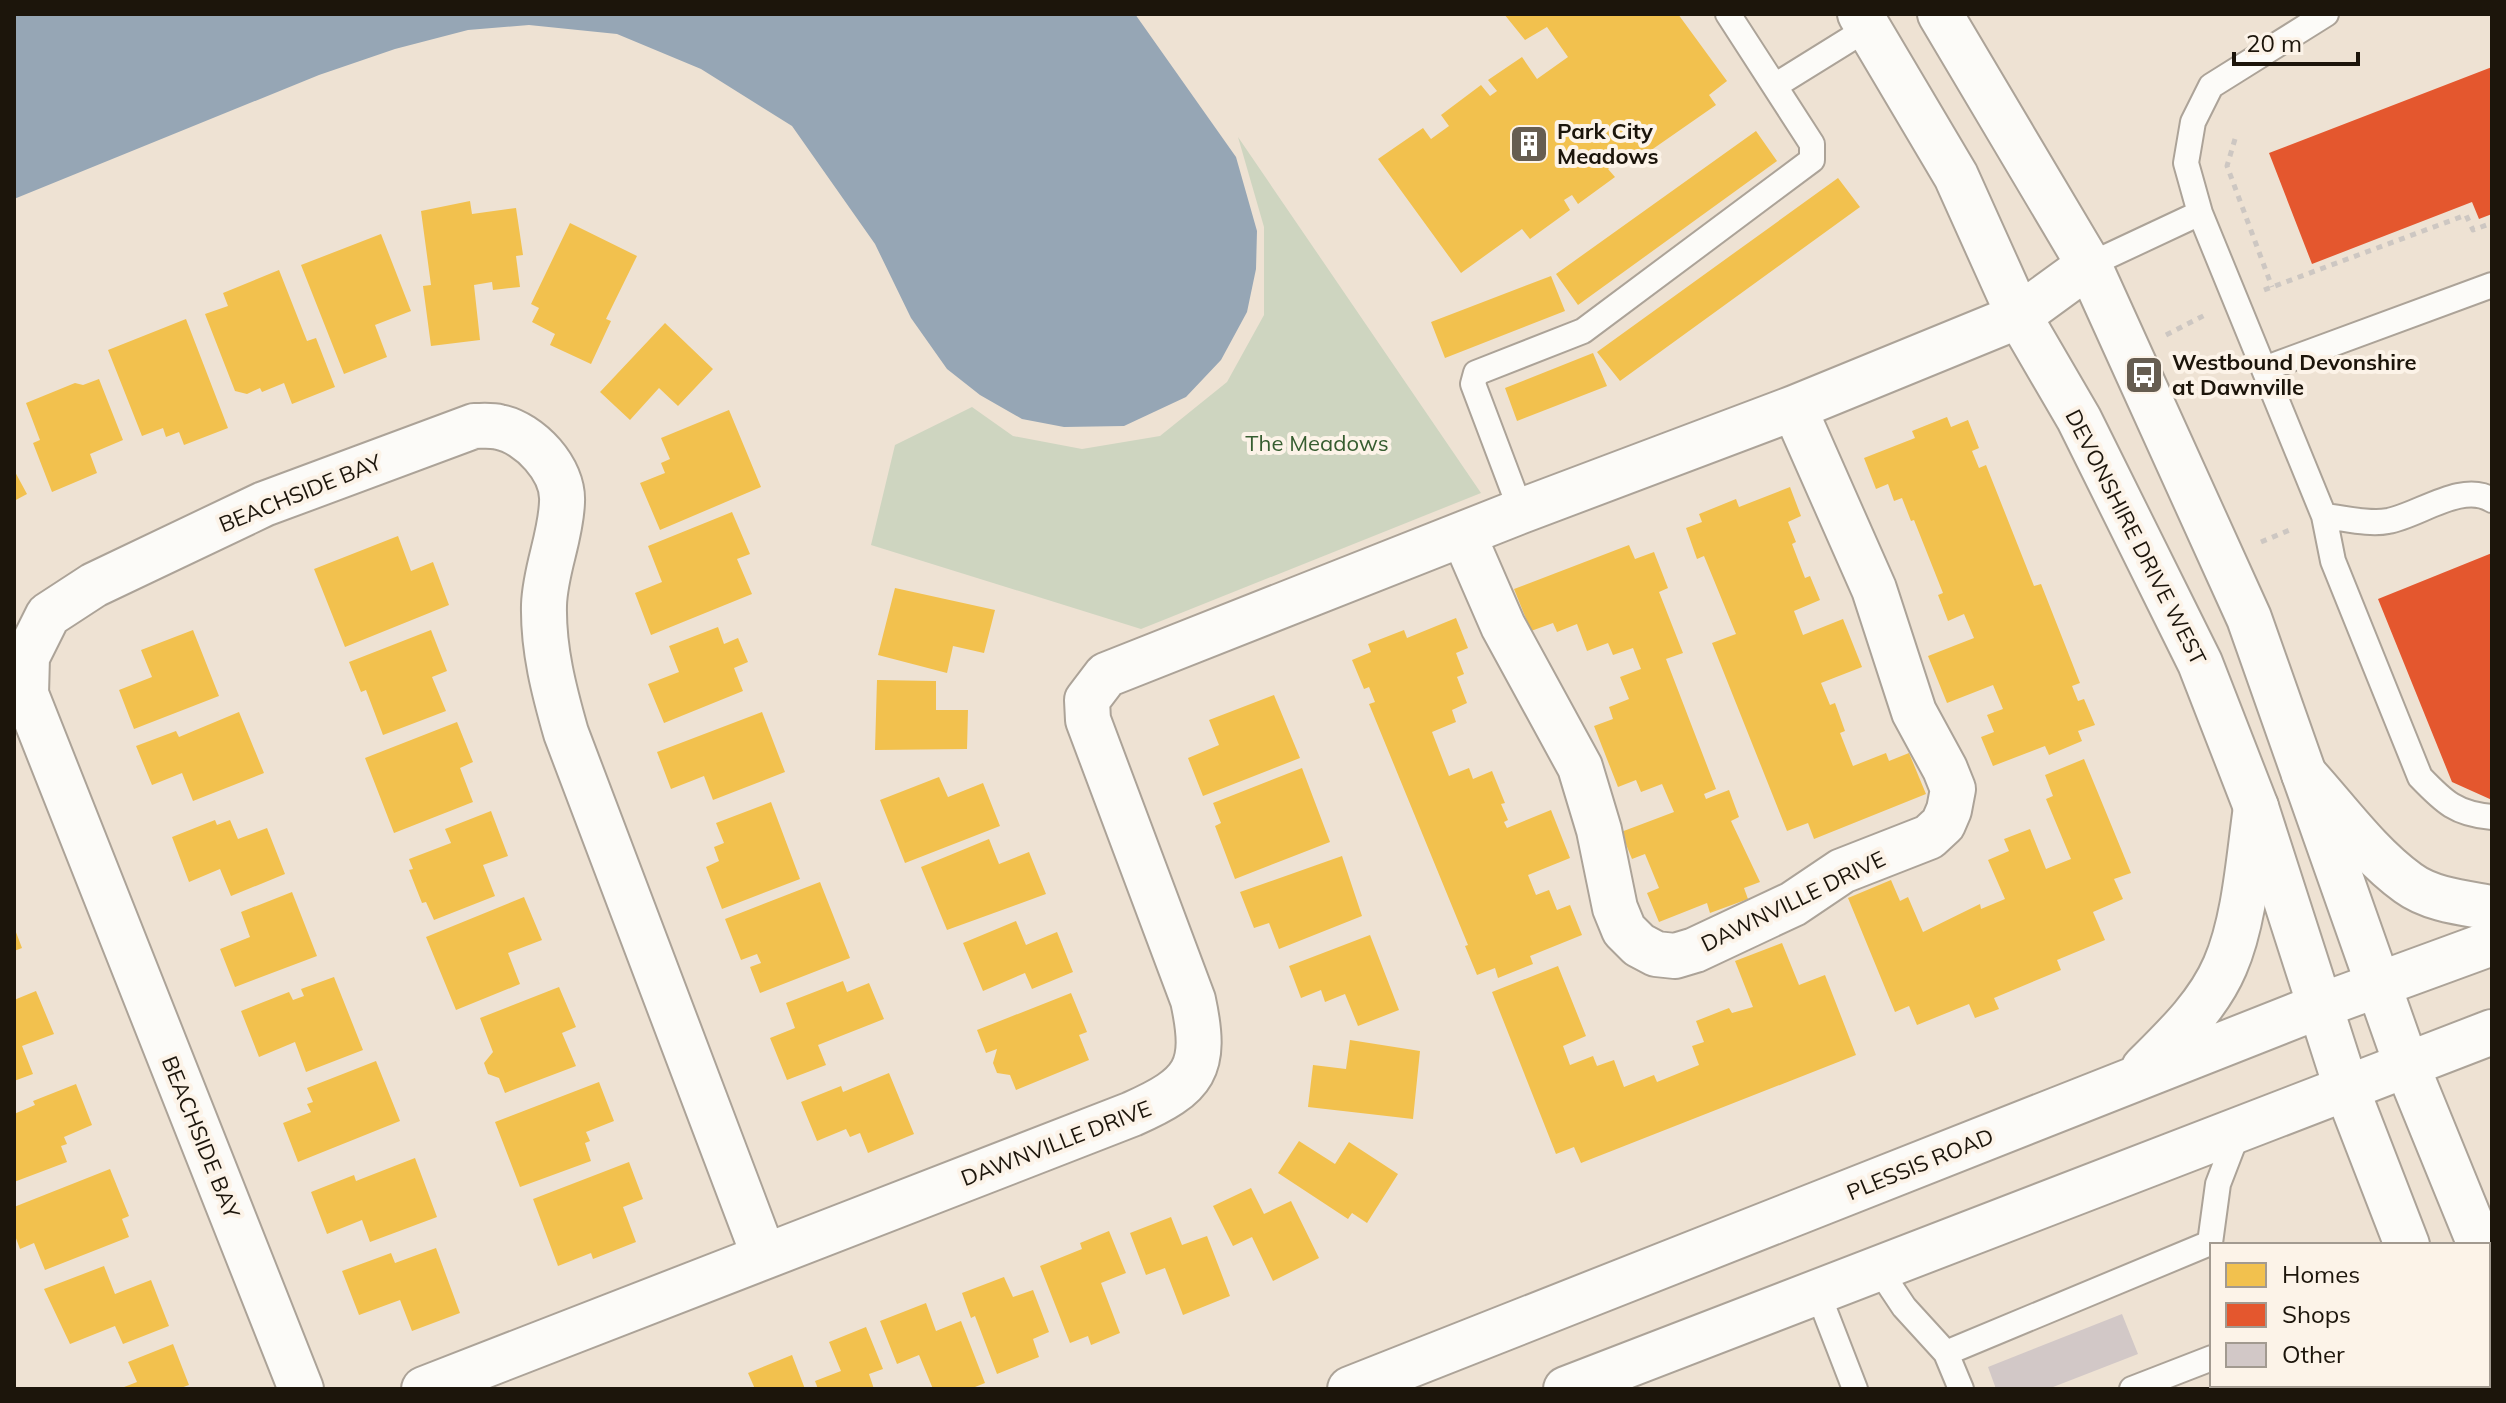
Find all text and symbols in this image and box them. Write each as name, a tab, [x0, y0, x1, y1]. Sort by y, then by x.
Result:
scale bar	[2234, 16, 2358, 66]
text: 20 m	[2246, 28, 2302, 58]
place label: Park City Meadows	[1557, 117, 1659, 170]
building icon: Park City Meadows	[1508, 123, 1550, 165]
place label: Westbound Devonshire at Dawnville	[2172, 348, 2417, 401]
bus stop icon: Westbound Devonshire at Dawnville	[2123, 354, 2165, 396]
street label: DEVONSHIRE DRIVE WEST	[2059, 405, 2213, 669]
park label: The Meadows	[1245, 429, 1389, 457]
street label: BEACHSIDE BAY	[215, 447, 386, 538]
street label: DAWNVILLE DRIVE	[1696, 844, 1890, 958]
street label: BEACHSIDE BAY	[156, 1052, 247, 1223]
street label: DAWNVILLE DRIVE	[957, 1094, 1155, 1192]
street label: PLESSIS ROAD	[1842, 1122, 1998, 1206]
legend	[2210, 1243, 2490, 1387]
text: Homes	[2282, 1259, 2360, 1289]
text: Shops	[2282, 1299, 2351, 1329]
text: Other	[2282, 1339, 2345, 1369]

